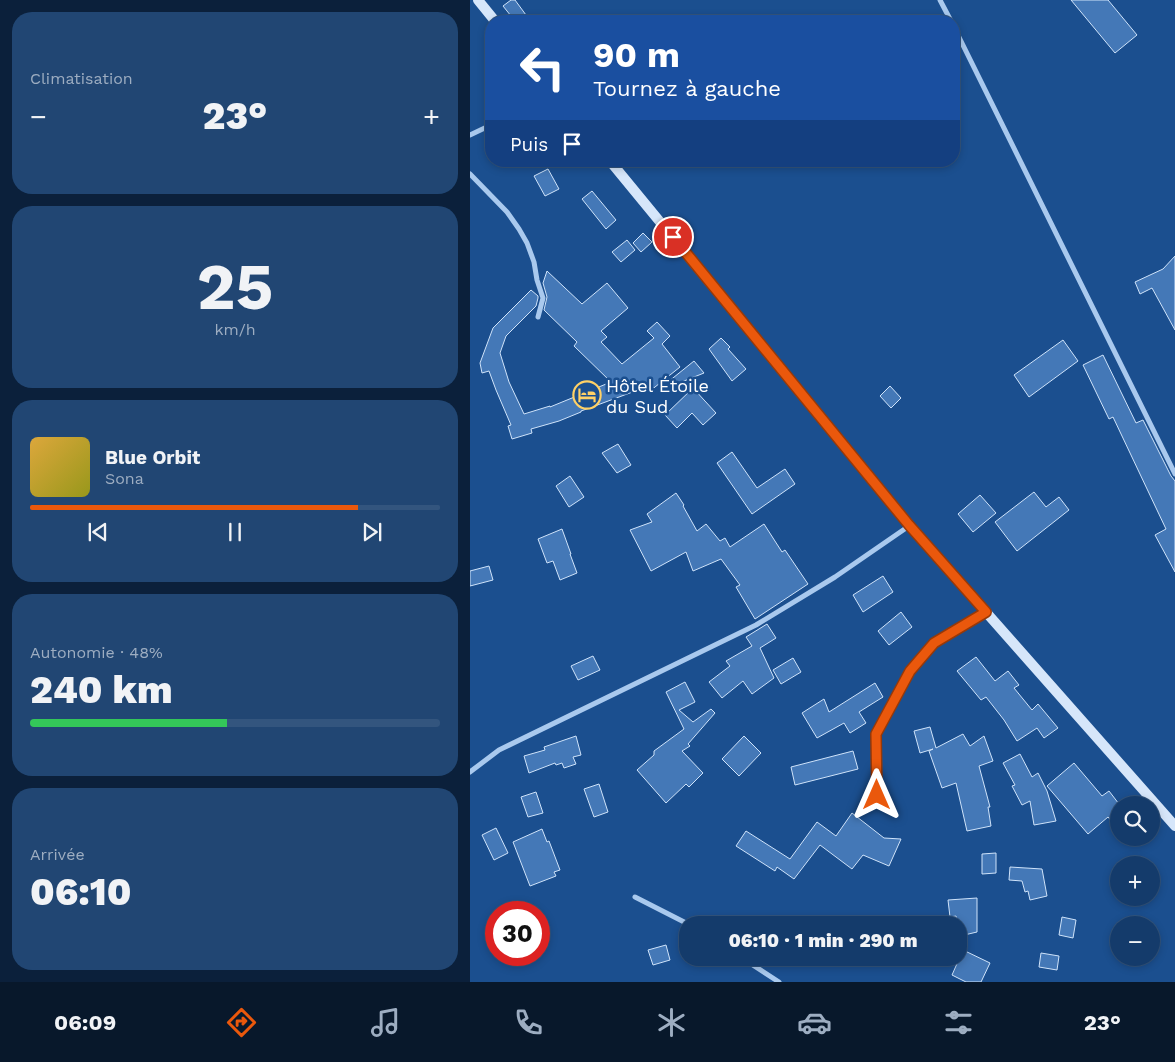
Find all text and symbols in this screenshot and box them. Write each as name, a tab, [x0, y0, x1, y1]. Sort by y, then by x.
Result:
text: 90 m	[593, 34, 680, 76]
icon: left	[510, 35, 575, 100]
text: Climatisation	[30, 69, 133, 88]
text: Tournez à gauche	[593, 76, 781, 101]
text: 23°	[203, 94, 267, 138]
text: −	[30, 100, 47, 133]
text: +	[423, 100, 440, 133]
icon: arrive	[558, 130, 586, 158]
text: Puis	[510, 133, 548, 156]
pin	[652, 216, 694, 258]
icon: arrive	[659, 223, 687, 251]
text: 25	[197, 249, 273, 325]
text: km/h	[214, 320, 256, 339]
place label: Hôtel Étoile du Sud	[606, 375, 709, 417]
hotel icon: Hôtel Étoile du Sud	[572, 380, 602, 410]
text: Blue Orbit	[105, 446, 200, 469]
text: Sona	[105, 469, 144, 488]
icon: previous	[84, 518, 112, 546]
icon: pause	[221, 518, 249, 546]
icon: next	[358, 518, 386, 546]
text: Autonomie · 48%	[30, 643, 163, 662]
text: 240 km	[30, 668, 173, 712]
position arrow	[850, 768, 902, 820]
map controls	[1110, 796, 1160, 966]
button: search	[1110, 796, 1160, 846]
text: Arrivée	[30, 845, 85, 864]
button: +	[1110, 856, 1160, 906]
text: 06:10	[30, 870, 132, 914]
speed limit sign: 30	[485, 901, 550, 966]
button: −	[1110, 916, 1160, 966]
text: 06:10 · 1 min · 290 m	[728, 929, 918, 952]
icon: directions	[224, 1005, 259, 1040]
icon: music	[368, 1005, 403, 1040]
icon: phone	[511, 1005, 546, 1040]
icon: climate	[654, 1005, 689, 1040]
icon: car	[797, 1005, 832, 1040]
icon: filters	[941, 1005, 976, 1040]
text: 06:09	[54, 1010, 116, 1035]
text: 23°	[1084, 1010, 1121, 1035]

